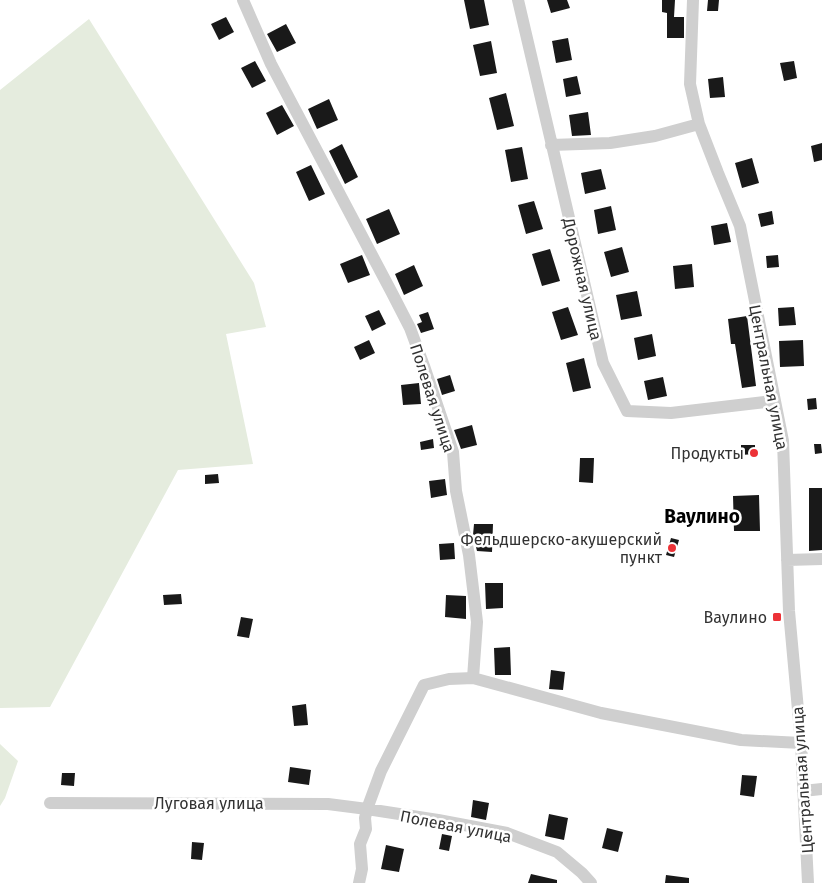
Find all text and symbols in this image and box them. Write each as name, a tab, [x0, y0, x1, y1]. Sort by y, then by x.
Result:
street label: Дорожная улица	[559, 215, 606, 342]
street label: Центральная улица	[745, 303, 792, 451]
street label: Полевая улица	[406, 341, 459, 455]
place label: Продукты	[670, 444, 744, 463]
marker: Продукты	[748, 447, 760, 459]
district label: Ваулино	[664, 505, 740, 528]
place label: Фельдшерско-акушерский пункт	[461, 530, 663, 567]
marker: Фельдшерско-акушерский пункт	[666, 542, 678, 554]
place label: Ваулино	[703, 608, 767, 627]
marker: Ваулино	[771, 611, 783, 623]
street label: Центральная улица	[788, 706, 817, 854]
street label: Луговая улица	[154, 794, 264, 813]
street label: Полевая улица	[399, 806, 513, 847]

